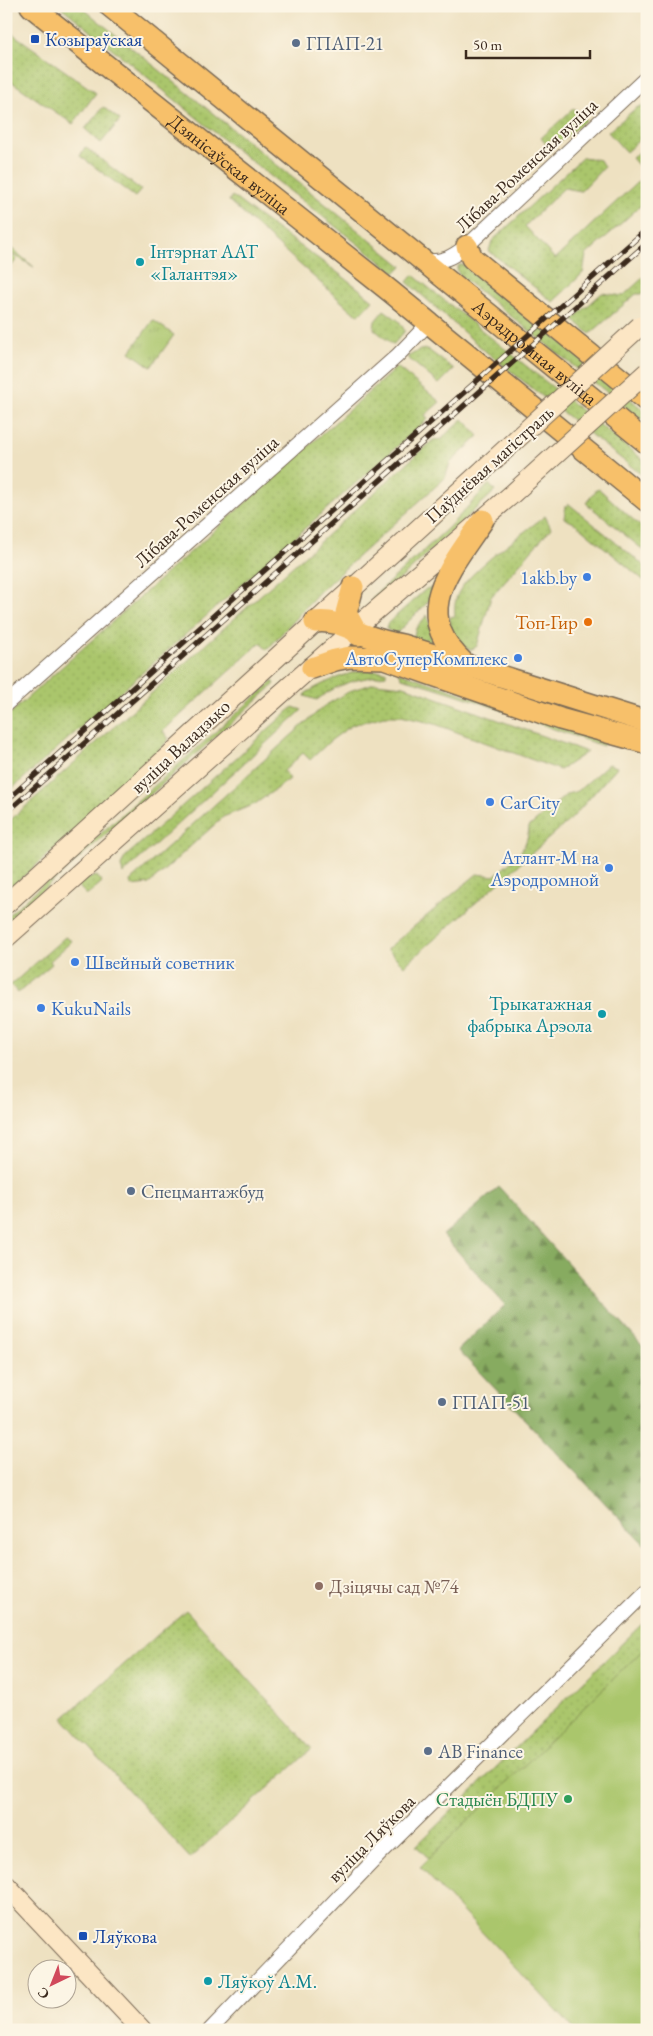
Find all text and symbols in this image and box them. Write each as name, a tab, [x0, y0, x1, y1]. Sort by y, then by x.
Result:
place label: Козыраўская	[45, 27, 143, 52]
scale bar	[466, 28, 589, 60]
place label: ГПАП-21	[306, 31, 384, 56]
marker: Козыраўская	[29, 33, 41, 45]
text: 50 m	[473, 35, 502, 54]
marker: ГПАП-21	[290, 37, 302, 49]
street label: Лібава-Роменская вуліца	[450, 93, 603, 238]
street label: Дзянісаўская вуліца	[163, 108, 296, 221]
place label: Інтэрнат ААТ «Галантэя»	[150, 239, 258, 286]
marker: Інтэрнат ААТ «Галантэя»	[134, 256, 146, 268]
street label: Аэрадромная вуліца	[466, 293, 603, 411]
street label: Паўднёвая магістраль	[420, 400, 559, 529]
street label: Лібава-Роменская вуліца	[129, 430, 284, 573]
place label: 1akb.by	[520, 565, 578, 590]
marker: 1akb.by	[581, 571, 593, 583]
place label: Топ-Гир	[515, 610, 578, 635]
marker: Топ-Гир	[582, 616, 594, 628]
place label: АвтоСуперКомплекс	[344, 646, 508, 671]
marker: АвтоСуперКомплекс	[512, 652, 524, 664]
street label: вуліца Валадзько	[125, 694, 235, 799]
place label: CarCity	[500, 790, 561, 815]
marker: CarCity	[484, 796, 496, 808]
place label: Атлант-М на Аэродромной	[489, 845, 599, 892]
marker: Атлант-М на Аэродромной	[603, 862, 615, 874]
place label: Швейный советник	[85, 950, 235, 975]
marker: Швейный советник	[69, 956, 81, 968]
place label: Трыкатажная фабрыка Арэола	[467, 991, 593, 1038]
place label: KukuNails	[51, 996, 131, 1021]
marker: KukuNails	[35, 1002, 47, 1014]
marker: Трыкатажная фабрыка Арэола	[596, 1008, 608, 1020]
place label: Спецмантажбуд	[141, 1179, 264, 1204]
marker: Спецмантажбуд	[125, 1185, 137, 1197]
place label: ГПАП-51	[452, 1390, 530, 1415]
marker: ГПАП-51	[436, 1396, 448, 1408]
place label: Дзіцячы сад №74	[329, 1574, 460, 1599]
marker: Дзіцячы сад №74	[313, 1580, 325, 1592]
place label: AB Finance	[437, 1739, 523, 1764]
marker: AB Finance	[422, 1745, 434, 1757]
place label: Стадыён БДПУ	[436, 1787, 559, 1812]
street label: вуліца Ляўкова	[322, 1789, 421, 1888]
marker: Стадыён БДПУ	[562, 1793, 574, 1805]
place label: Ляўкова	[93, 1924, 157, 1949]
marker: Ляўкова	[77, 1930, 89, 1942]
north arrow	[28, 1958, 78, 2008]
place label: Ляўкоў А.М.	[218, 1969, 317, 1994]
marker: Ляўкоў А.М.	[202, 1975, 214, 1987]
text: С	[33, 1983, 53, 2003]

